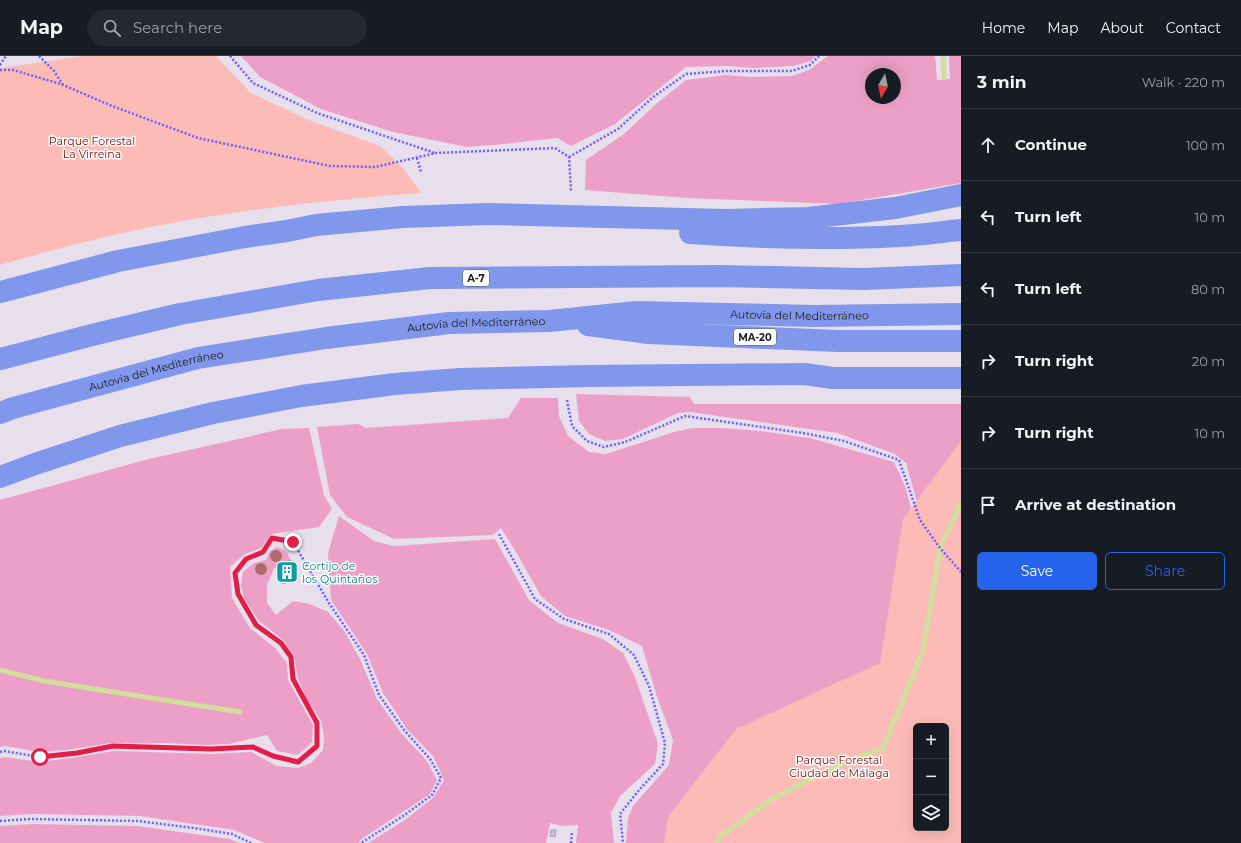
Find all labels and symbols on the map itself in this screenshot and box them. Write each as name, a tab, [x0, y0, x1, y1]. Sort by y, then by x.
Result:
north arrow	[865, 68, 901, 104]
park label: Parque Forestal La Virreina	[49, 134, 135, 161]
road number: A-7	[463, 270, 489, 286]
street label: Autovía del Mediterráneo	[730, 307, 869, 323]
street label: Autovía del Mediterráneo	[406, 314, 546, 335]
road number: MA-20	[734, 329, 776, 345]
street label: Autovía del Mediterráneo	[87, 347, 225, 394]
route end	[284, 533, 302, 551]
building icon: Cortijo de los Quintaños	[274, 559, 300, 585]
place label: Cortijo de los Quintaños	[302, 559, 378, 586]
route start	[31, 748, 49, 766]
park label: Parque Forestal Ciudad de Málaga	[789, 753, 889, 780]

